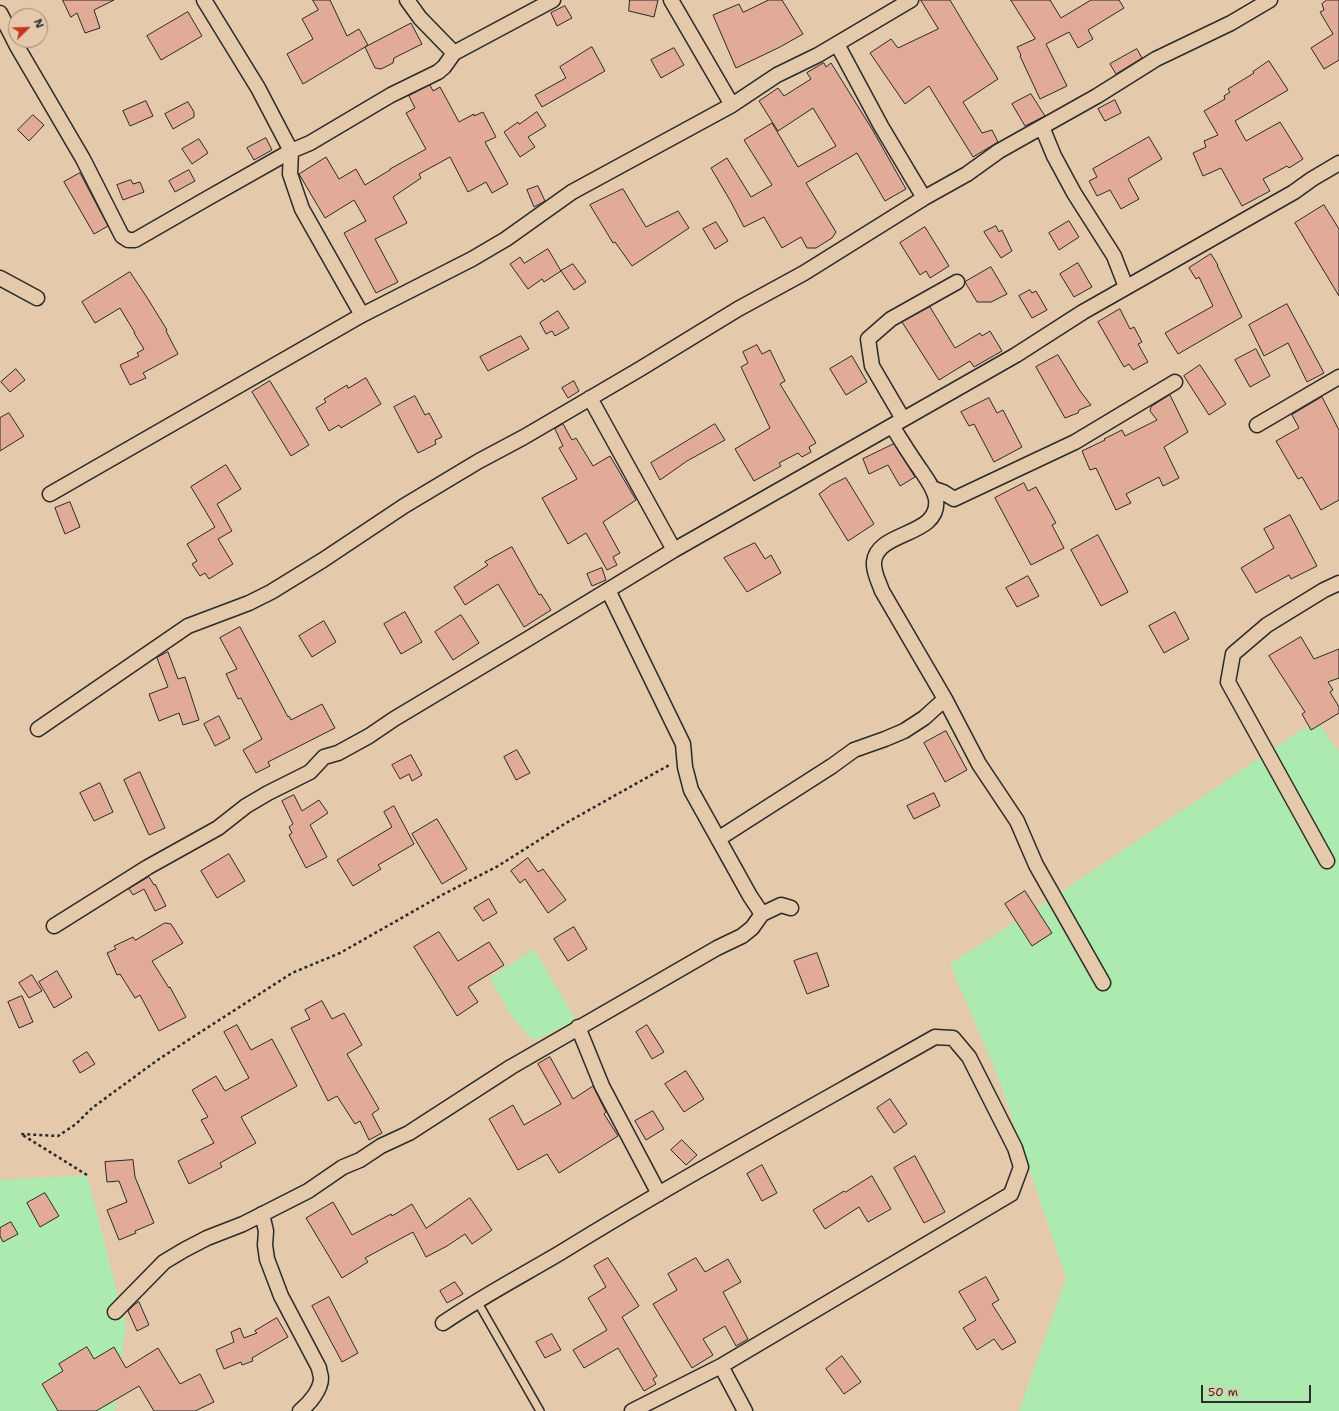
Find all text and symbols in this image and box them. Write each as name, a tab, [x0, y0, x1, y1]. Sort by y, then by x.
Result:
north arrow	[8, 8, 48, 48]
text: N	[30, 17, 47, 30]
scale bar	[1203, 1377, 1313, 1403]
text: 50 m	[1208, 1384, 1238, 1400]

